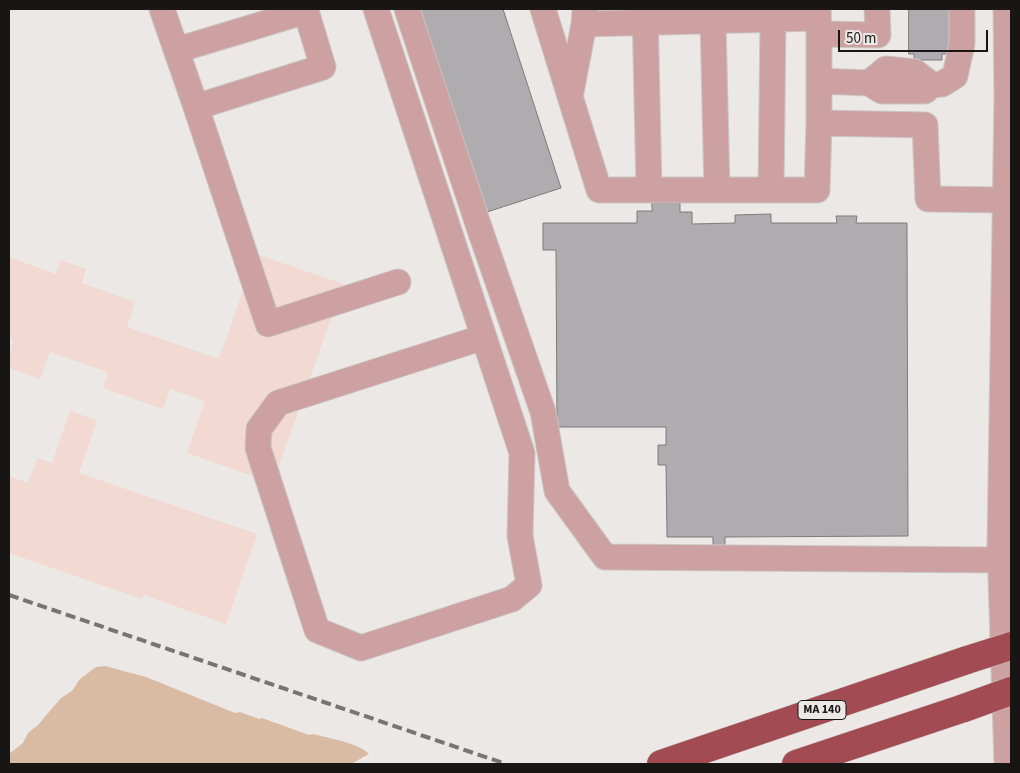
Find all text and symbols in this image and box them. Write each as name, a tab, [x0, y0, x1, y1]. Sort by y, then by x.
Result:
scale bar	[840, 20, 990, 52]
text: 50 m	[846, 28, 876, 49]
road number: MA 140	[798, 700, 846, 720]

